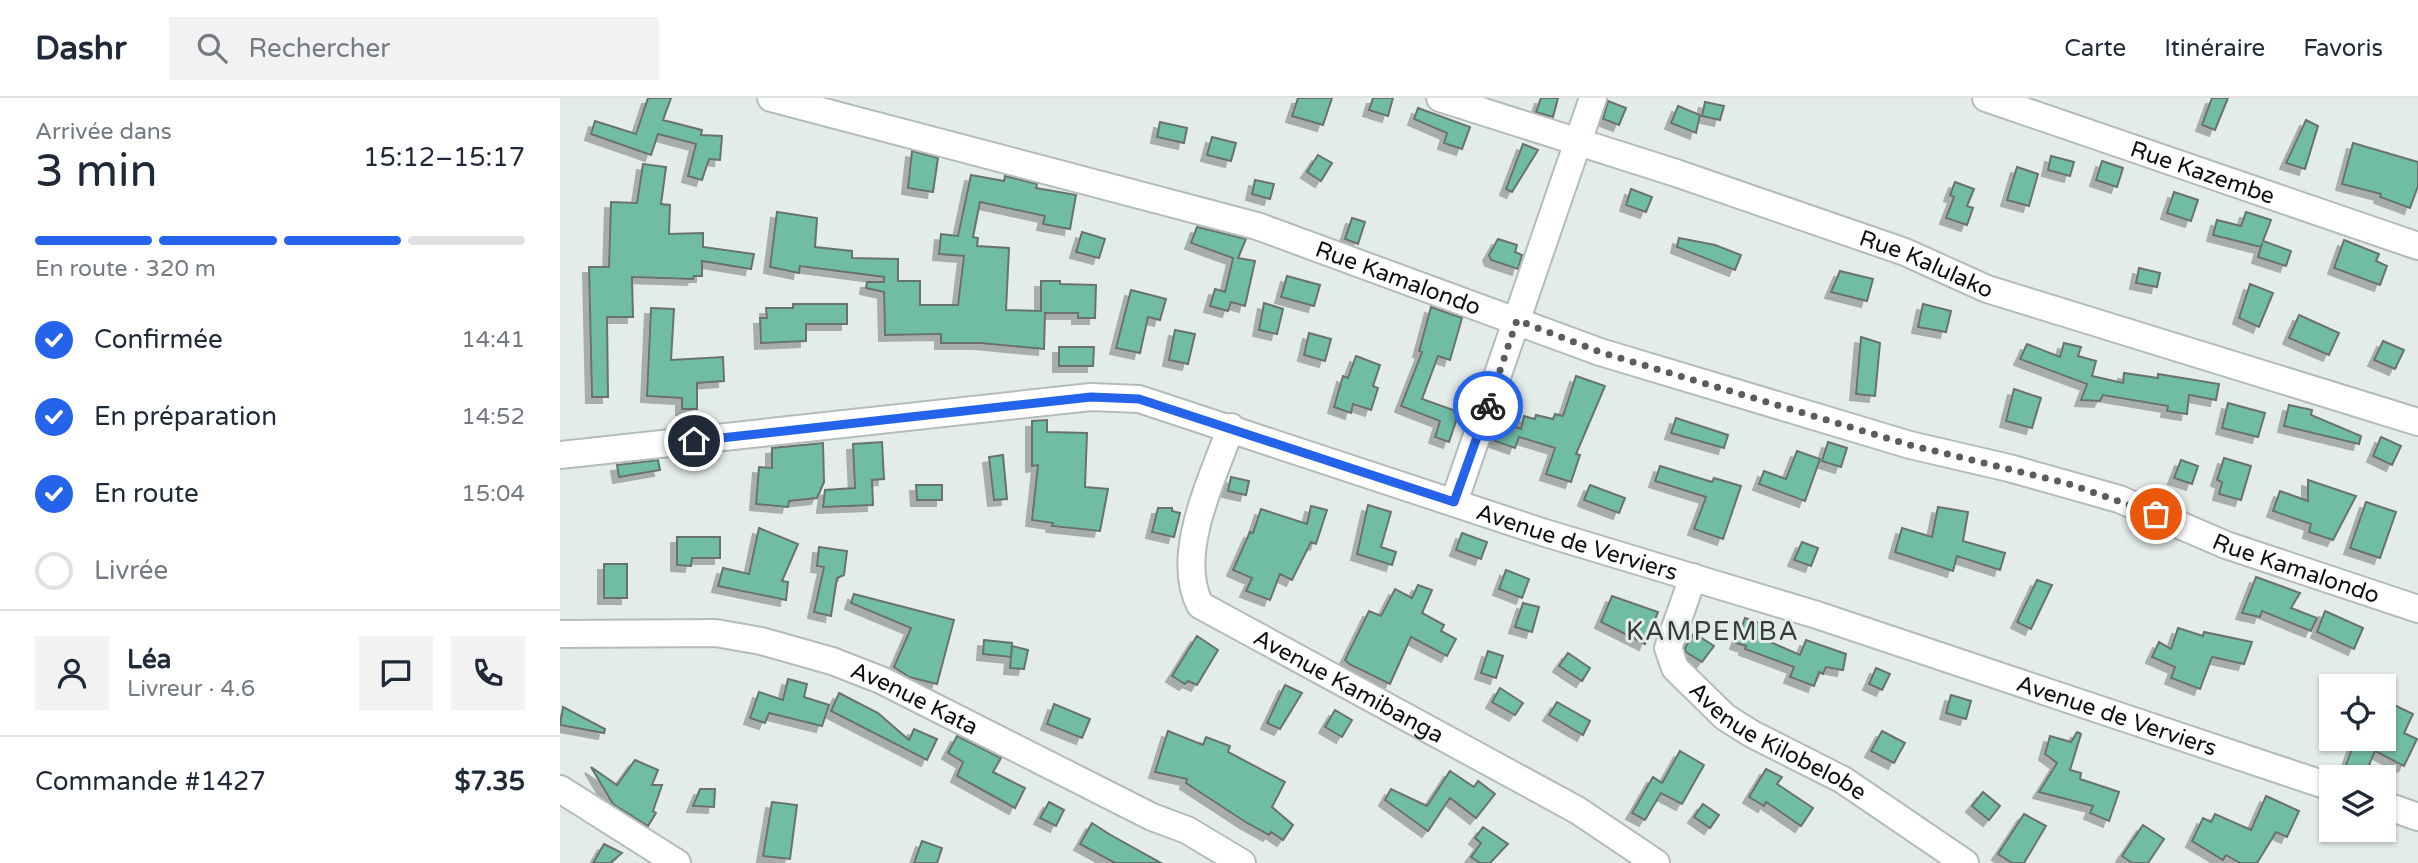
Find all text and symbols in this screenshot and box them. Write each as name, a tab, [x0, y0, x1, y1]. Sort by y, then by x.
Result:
search box	[169, 17, 659, 80]
text: Dashr	[35, 29, 127, 68]
icon: search	[193, 29, 231, 67]
text: Rechercher	[249, 33, 390, 64]
text: Carte	[2064, 34, 2126, 63]
text: Itinéraire	[2164, 34, 2265, 63]
text: Favoris	[2303, 34, 2383, 63]
text: Arrivée dans	[35, 118, 172, 146]
street label: Rue Kazembe	[2126, 135, 2278, 211]
text: 15:12–15:17	[363, 142, 525, 173]
text: 3 min	[35, 144, 158, 199]
street label: Rue Kalulako	[1856, 224, 1997, 305]
street label: Rue Kamalondo	[1311, 236, 1484, 322]
text: En route · 320 m	[35, 255, 216, 283]
icon: check	[35, 321, 73, 359]
text: Confirmée	[94, 324, 223, 355]
text: 14:41	[461, 326, 525, 354]
courier	[1453, 371, 1523, 441]
icon: bike	[1469, 387, 1507, 425]
icon: check	[35, 398, 73, 436]
text: En préparation	[94, 401, 277, 432]
text: 14:52	[461, 403, 525, 431]
pin	[664, 411, 724, 471]
icon: home	[675, 422, 713, 460]
icon: check	[35, 475, 73, 513]
text: En route	[94, 478, 199, 509]
text: 15:04	[461, 480, 525, 508]
pin	[2126, 484, 2186, 544]
icon: bag	[2137, 495, 2175, 533]
street label: Avenue de Verviers	[1473, 498, 1681, 587]
street label: Rue Kamalondo	[2208, 528, 2383, 610]
text: Livrée	[94, 555, 168, 586]
district label: KAMPEMBA	[1626, 616, 1800, 647]
street label: Avenue Kamibanga	[1248, 624, 1448, 750]
button: person	[35, 636, 109, 710]
button: chat	[359, 636, 433, 710]
button: phone	[451, 636, 525, 710]
text: Léa	[127, 644, 171, 675]
street label: Avenue Kata	[847, 657, 982, 742]
street label: Avenue de Verviers	[2013, 670, 2220, 763]
map controls	[2319, 674, 2396, 842]
button: locate	[2319, 674, 2396, 751]
text: Livreur · 4.6	[127, 675, 255, 703]
street label: Avenue Kilobelobe	[1683, 677, 1872, 807]
button: layers	[2319, 765, 2396, 842]
text: Commande #1427	[35, 766, 266, 797]
text: $7.35	[455, 766, 525, 797]

